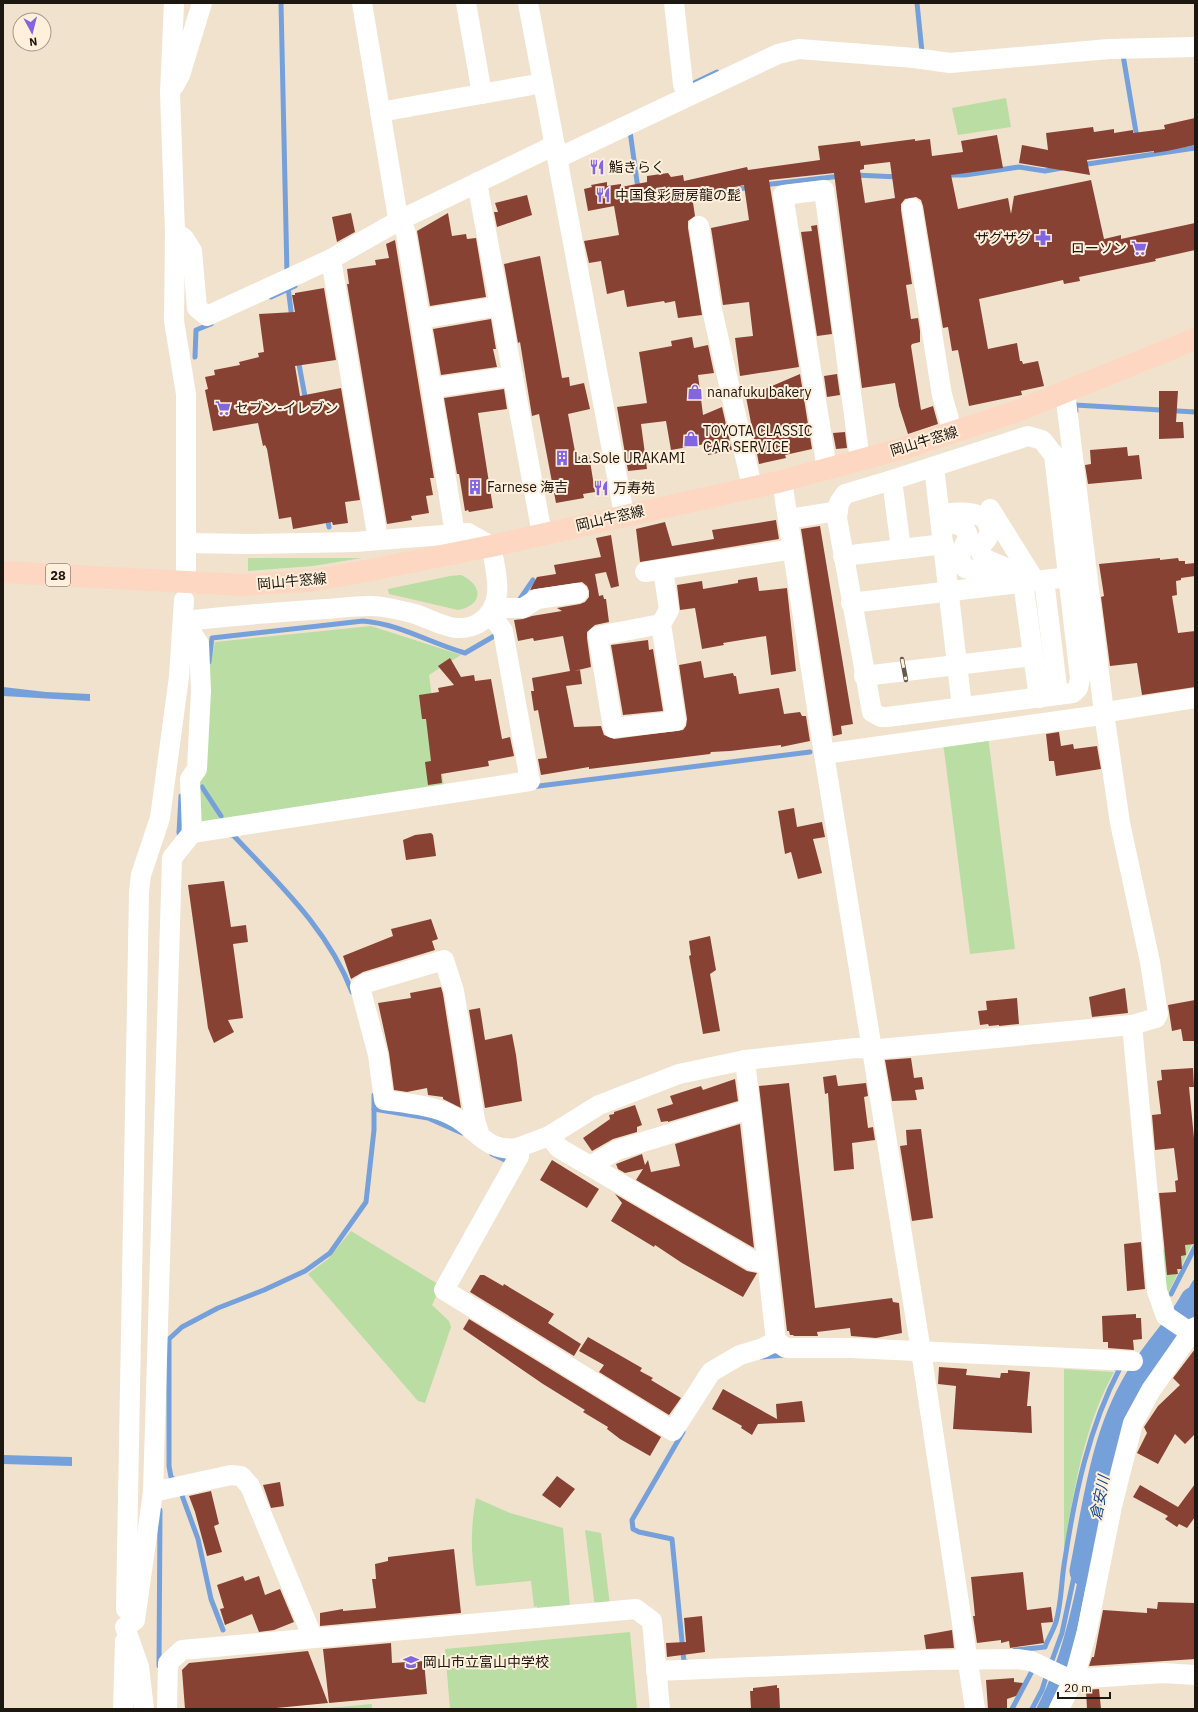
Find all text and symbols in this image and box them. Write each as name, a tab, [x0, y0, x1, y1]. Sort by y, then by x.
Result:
north arrow	[12, 12, 52, 52]
text: N	[28, 34, 38, 49]
restaurant icon: 鮨きらく	[588, 158, 606, 176]
place label: 鮨きらく	[609, 158, 665, 176]
restaurant icon: 中国食彩厨房龍の髭	[594, 186, 612, 204]
place label: 中国食彩厨房龍の髭	[615, 186, 741, 204]
place label: ザグザグ	[975, 229, 1031, 247]
pharmacy icon: ザグザグ	[1034, 229, 1052, 247]
place label: ローソン	[1071, 239, 1127, 257]
supermarket icon: ローソン	[1130, 239, 1148, 257]
shop icon: nanafuku bakery	[686, 383, 704, 401]
place label: nanafuku bakery	[707, 383, 812, 401]
supermarket icon: セブン-イレブン	[214, 399, 232, 417]
place label: セブン-イレブン	[235, 399, 339, 417]
place label: TOYOTA CLASSIC CAR SERVICE	[703, 422, 813, 456]
street label: 岡山牛窓線	[888, 422, 960, 460]
shop icon: TOYOTA CLASSIC CAR SERVICE	[682, 430, 700, 448]
building icon: La.Sole URAKAMI	[553, 449, 571, 467]
place label: La.Sole URAKAMI	[574, 449, 685, 467]
building icon: Farnese 海吉	[466, 478, 484, 496]
place label: Farnese 海吉	[487, 478, 568, 496]
restaurant icon: 万寿苑	[592, 479, 610, 497]
place label: 万寿苑	[613, 479, 655, 497]
street label: 岡山牛窓線	[574, 501, 646, 535]
road number: 28	[46, 564, 70, 586]
street label: 岡山牛窓線	[256, 569, 328, 593]
water label: 倉安川	[1086, 1472, 1114, 1522]
school or university icon: 岡山市立富山中学校	[402, 1653, 420, 1671]
place label: 岡山市立富山中学校	[423, 1653, 549, 1671]
scale bar	[1058, 1674, 1110, 1700]
text: 20 m	[1064, 1680, 1092, 1695]

